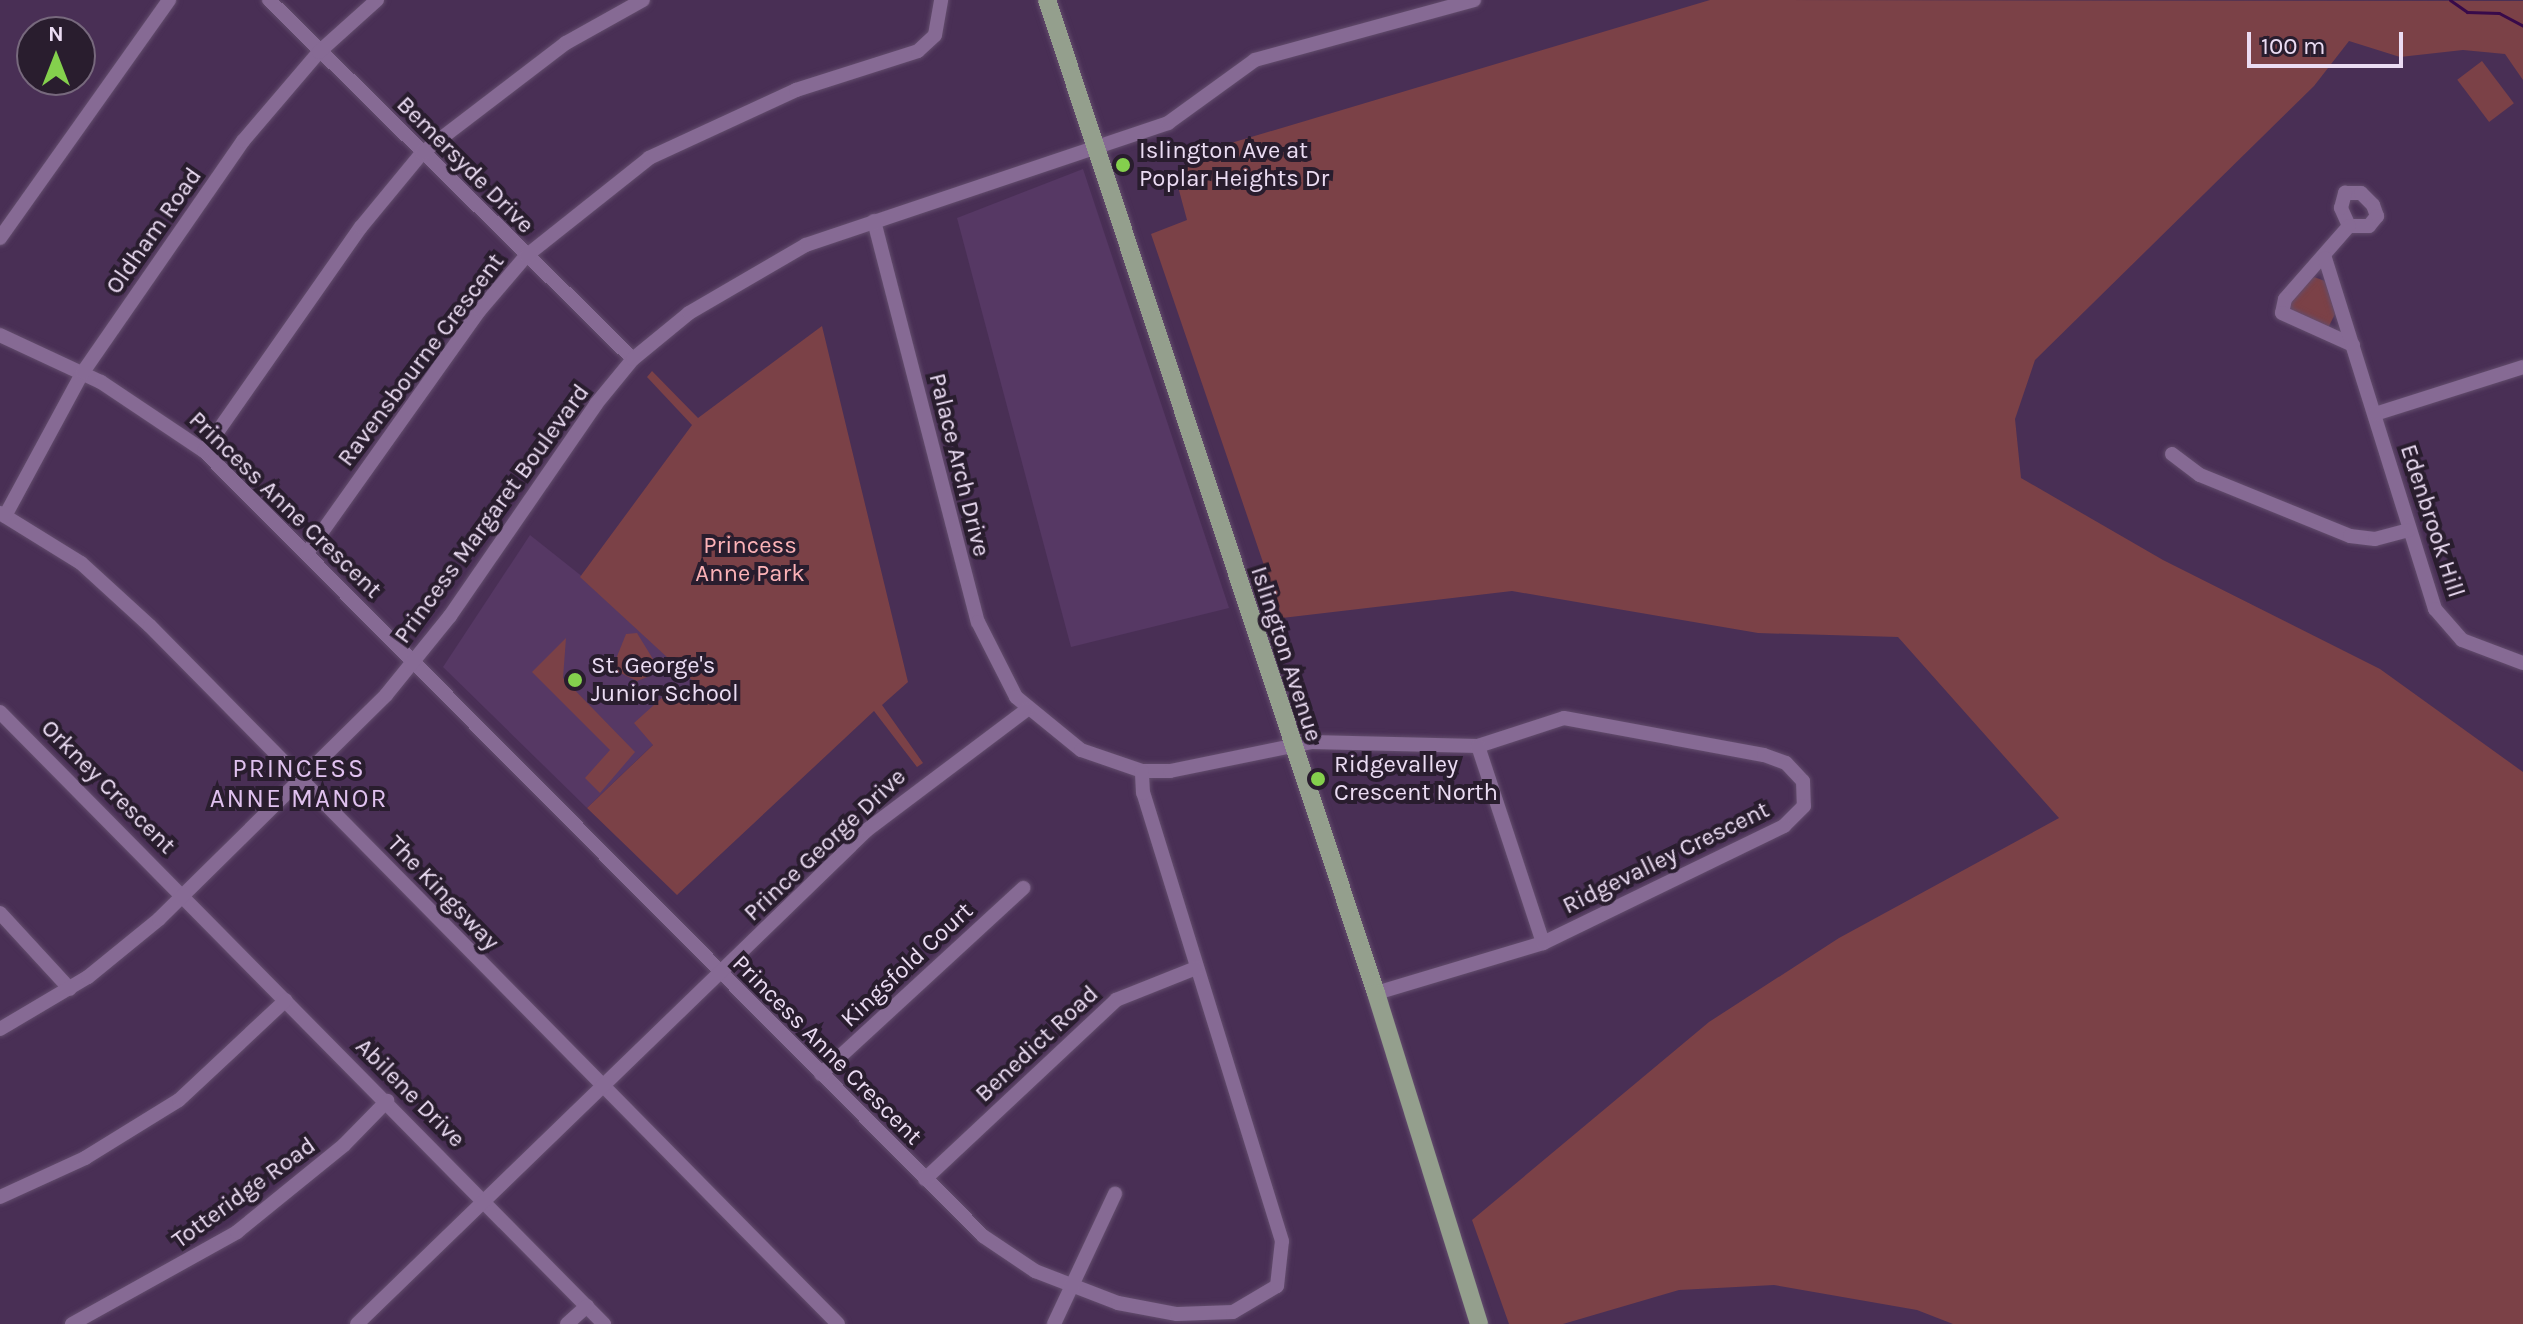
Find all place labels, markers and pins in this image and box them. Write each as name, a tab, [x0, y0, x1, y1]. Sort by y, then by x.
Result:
place label: Islington Ave at Poplar Heights Dr	[1139, 137, 1329, 193]
marker: Islington Ave at Poplar Heights Dr	[1114, 156, 1132, 174]
place label: St. George's Junior School	[591, 652, 739, 708]
marker: St. George's Junior School	[566, 671, 584, 689]
place label: Ridgevalley Crescent North	[1334, 751, 1498, 807]
marker: Ridgevalley Crescent North	[1309, 770, 1327, 788]

